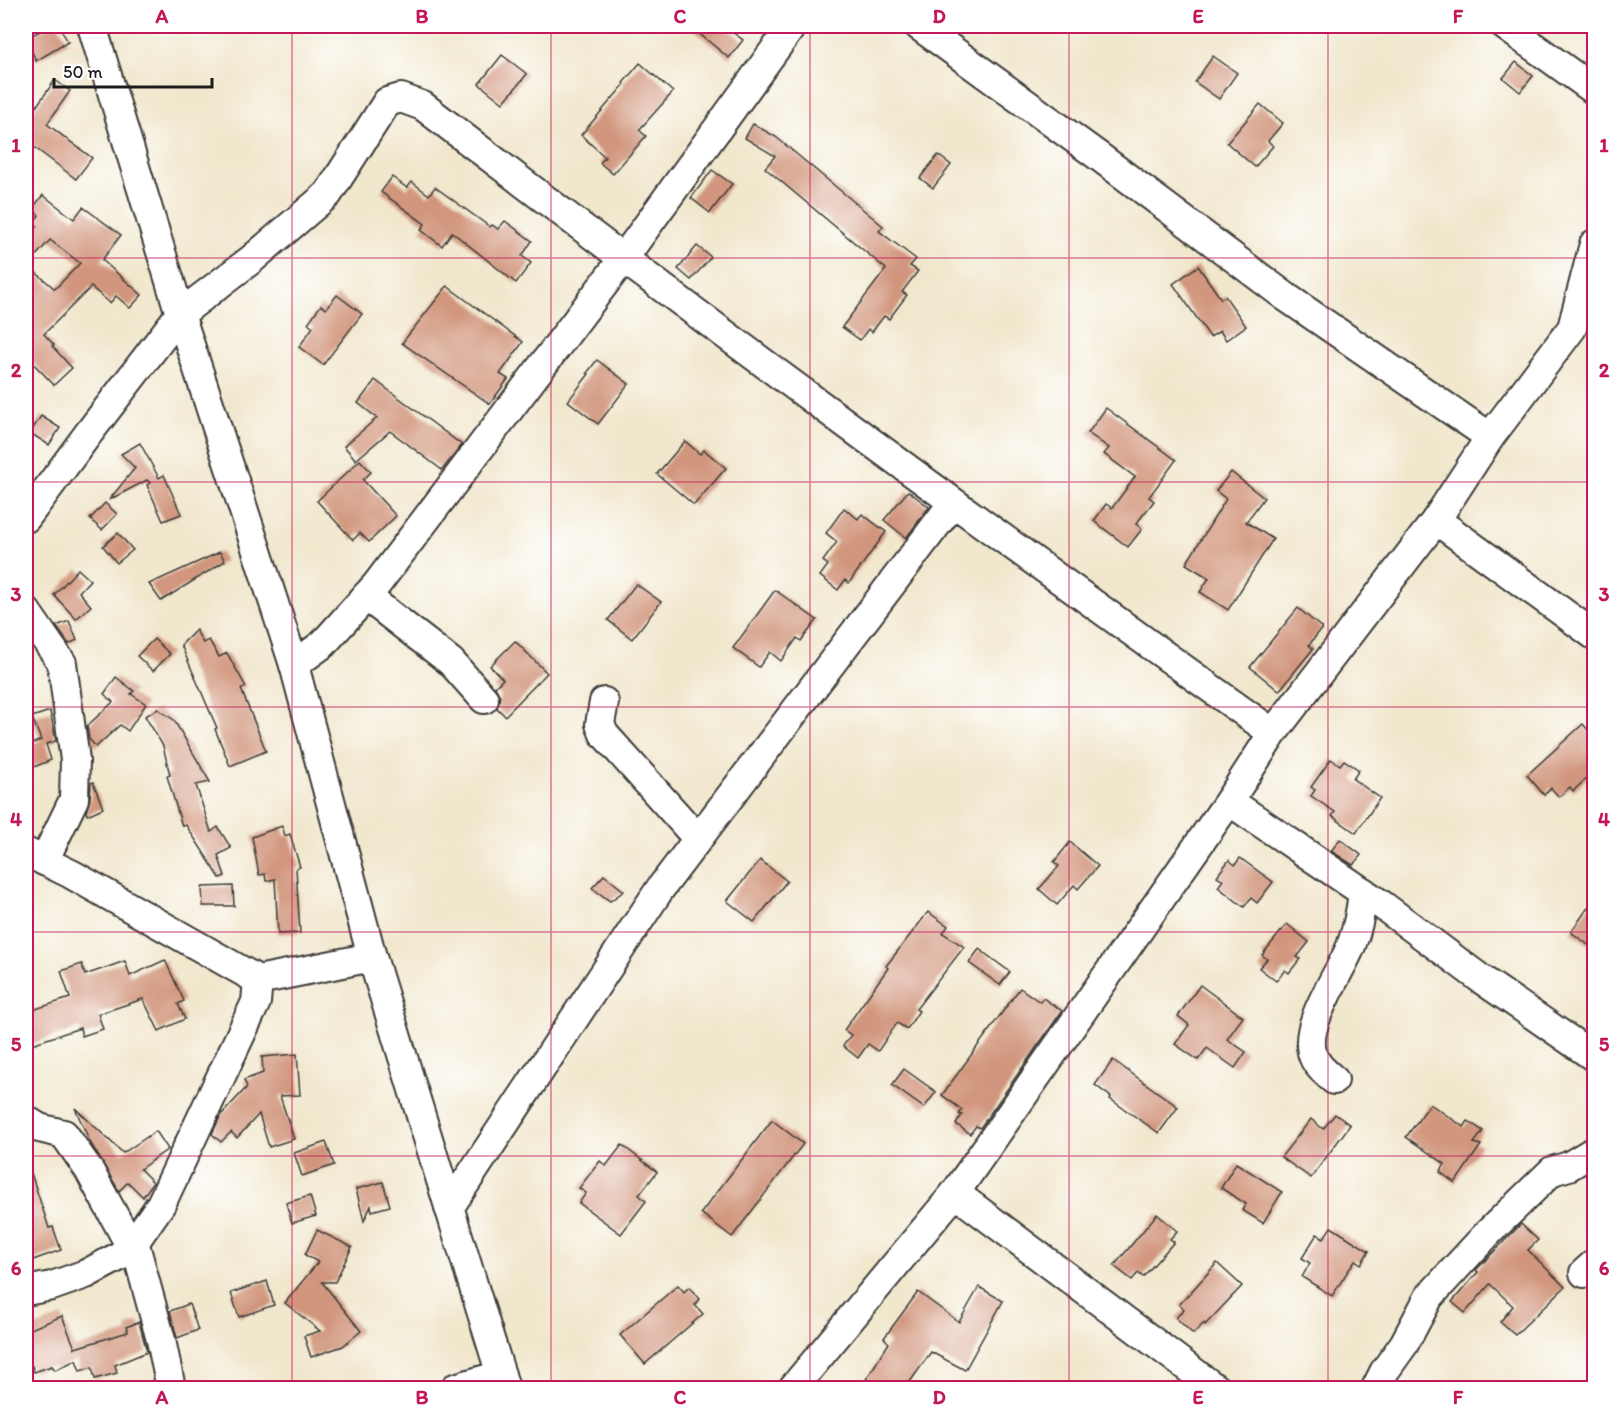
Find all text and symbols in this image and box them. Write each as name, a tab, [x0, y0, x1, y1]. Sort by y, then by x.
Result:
text: A	[155, 4, 169, 28]
text: B	[416, 4, 429, 28]
text: C	[674, 4, 687, 28]
text: D	[932, 4, 946, 28]
text: E	[1192, 4, 1204, 28]
text: F	[1453, 4, 1464, 28]
scale bar	[54, 51, 212, 89]
text: 50 m	[63, 61, 103, 83]
text: 1	[11, 133, 21, 157]
text: 1	[1599, 133, 1609, 157]
text: 2	[11, 358, 22, 382]
text: 2	[1599, 358, 1610, 382]
text: 3	[11, 582, 22, 606]
text: 3	[1599, 582, 1610, 606]
text: 4	[10, 807, 22, 831]
text: 4	[1598, 807, 1610, 831]
text: 5	[11, 1032, 22, 1056]
text: 5	[1599, 1032, 1610, 1056]
text: 6	[11, 1256, 22, 1280]
text: 6	[1599, 1256, 1610, 1280]
text: A	[155, 1385, 169, 1409]
text: B	[416, 1385, 429, 1409]
text: C	[674, 1385, 687, 1409]
text: D	[932, 1385, 946, 1409]
text: E	[1192, 1385, 1204, 1409]
text: F	[1453, 1385, 1464, 1409]

